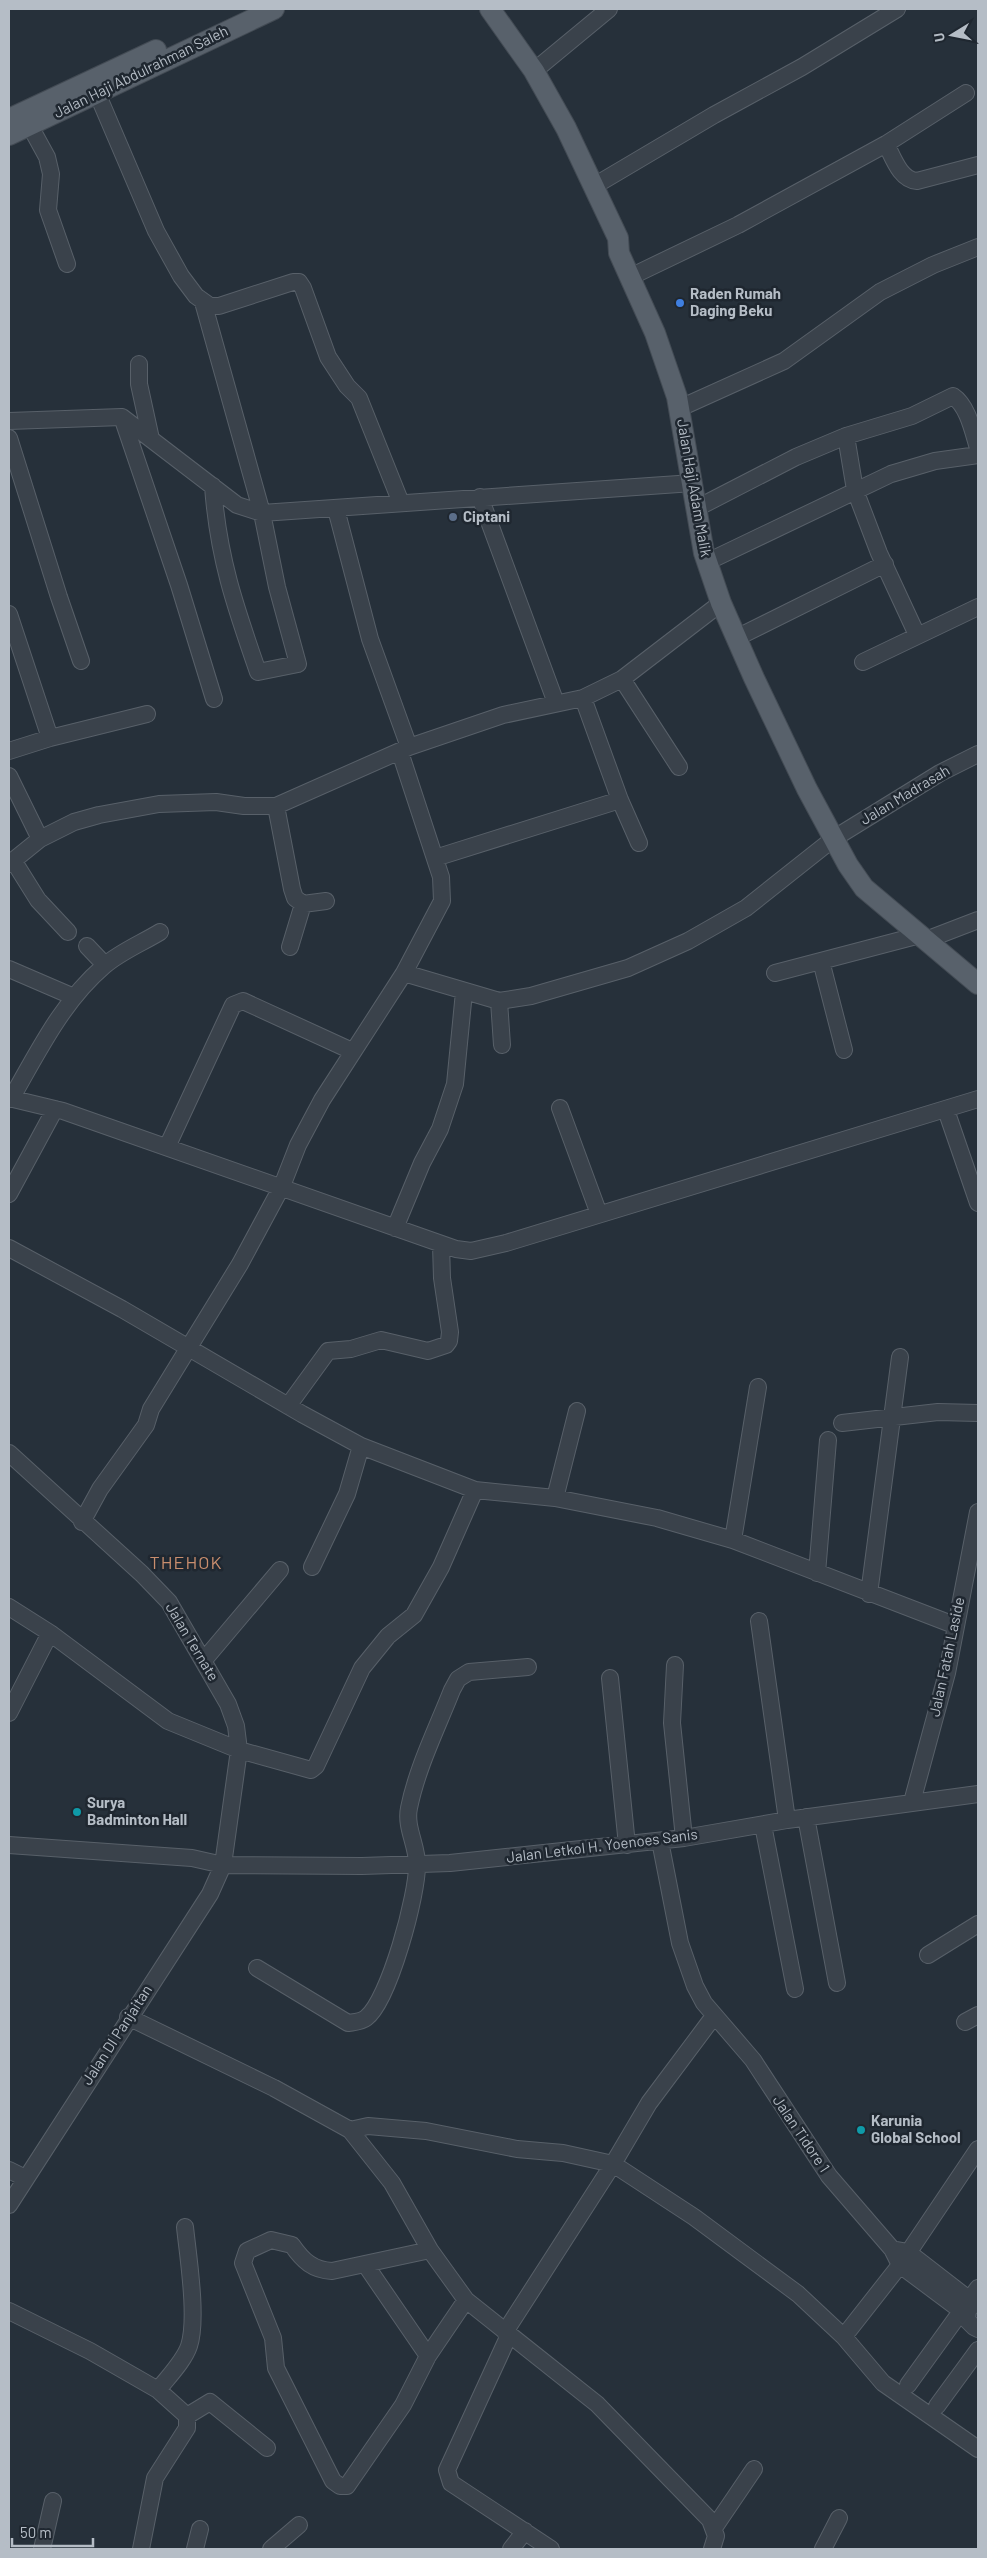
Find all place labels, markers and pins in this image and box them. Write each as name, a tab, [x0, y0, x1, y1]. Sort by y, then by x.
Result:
place label: Raden Rumah Daging Beku	[690, 284, 781, 319]
marker: Raden Rumah Daging Beku	[674, 297, 686, 309]
place label: Ciptani	[463, 507, 510, 525]
marker: Ciptani	[447, 511, 459, 523]
place label: Surya Badminton Hall	[87, 1793, 187, 1828]
marker: Surya Badminton Hall	[71, 1806, 83, 1818]
place label: Karunia Global School	[871, 2111, 961, 2146]
marker: Karunia Global School	[855, 2124, 867, 2136]

